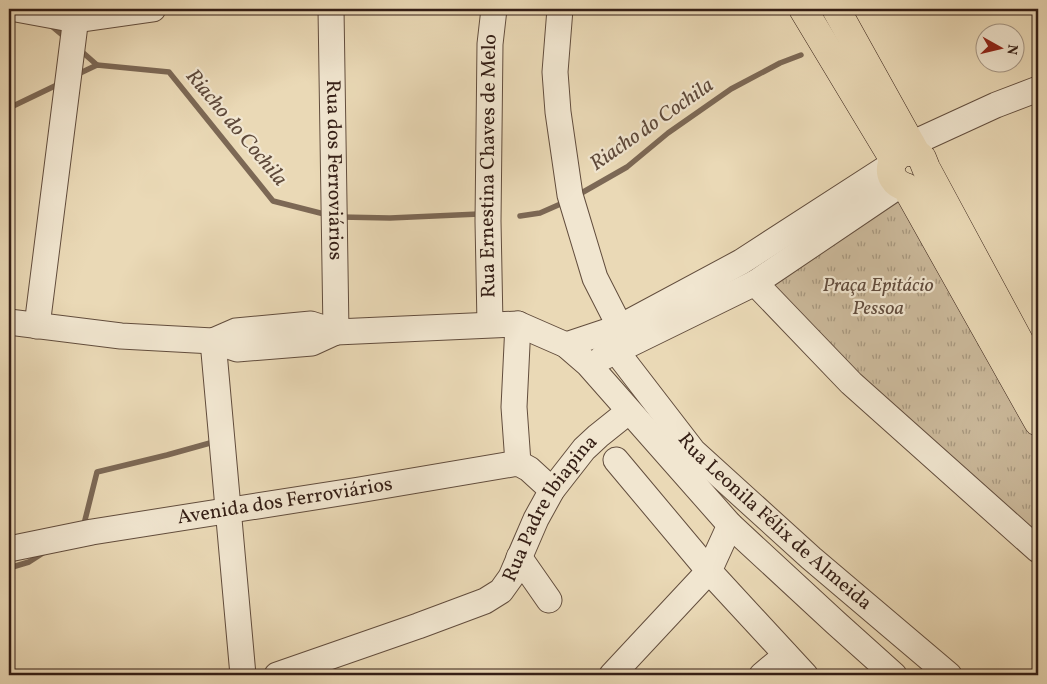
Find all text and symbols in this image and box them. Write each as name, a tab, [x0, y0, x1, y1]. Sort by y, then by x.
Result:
north arrow	[974, 22, 1024, 72]
street label: Rua Ernestina Chaves de Melo	[474, 32, 505, 298]
text: N	[1001, 43, 1022, 56]
water label: Riacho do Cochila	[178, 63, 294, 193]
water label: Riacho do Cochila	[584, 72, 720, 178]
street label: Rua dos Ferroviários	[318, 79, 349, 260]
park label: Praça Epitácio Pessoa	[822, 272, 934, 323]
street label: Rua Leonila Félix de Almeida	[670, 427, 878, 617]
street label: Rua Padre Ibiapina	[496, 429, 604, 587]
street label: Avenida dos Ferroviários	[175, 471, 395, 532]

